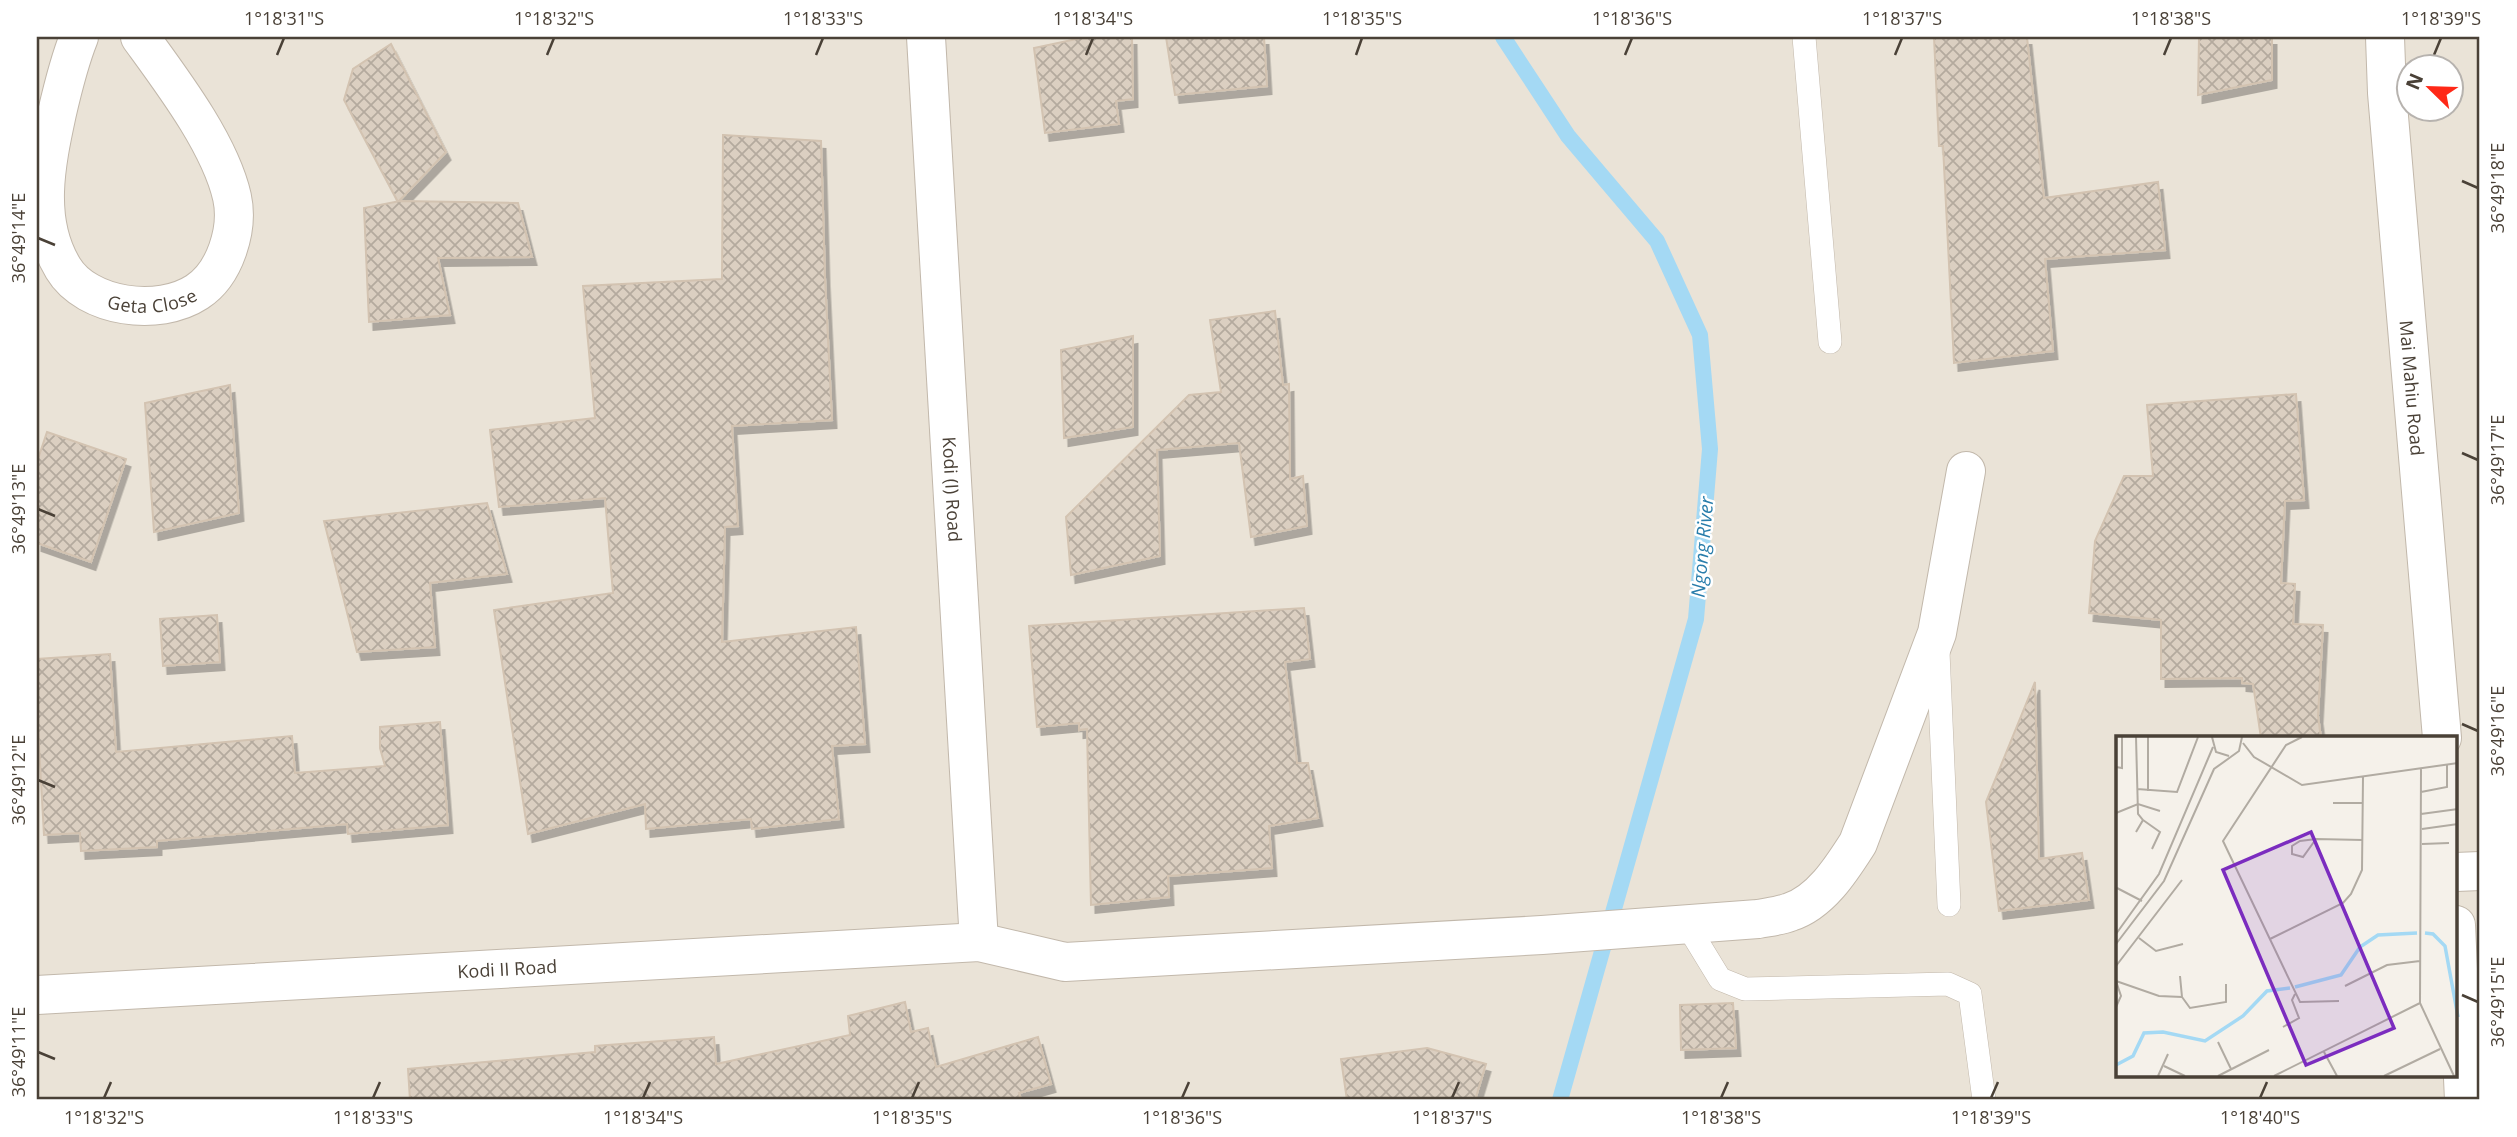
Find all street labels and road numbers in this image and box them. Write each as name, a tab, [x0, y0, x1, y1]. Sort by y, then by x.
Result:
street label: Geta Close	[105, 283, 201, 318]
street label: Mai Mahiu Road	[2394, 319, 2430, 457]
street label: Kodi (I) Road	[937, 436, 968, 543]
street label: Kodi II Road	[457, 954, 558, 983]

